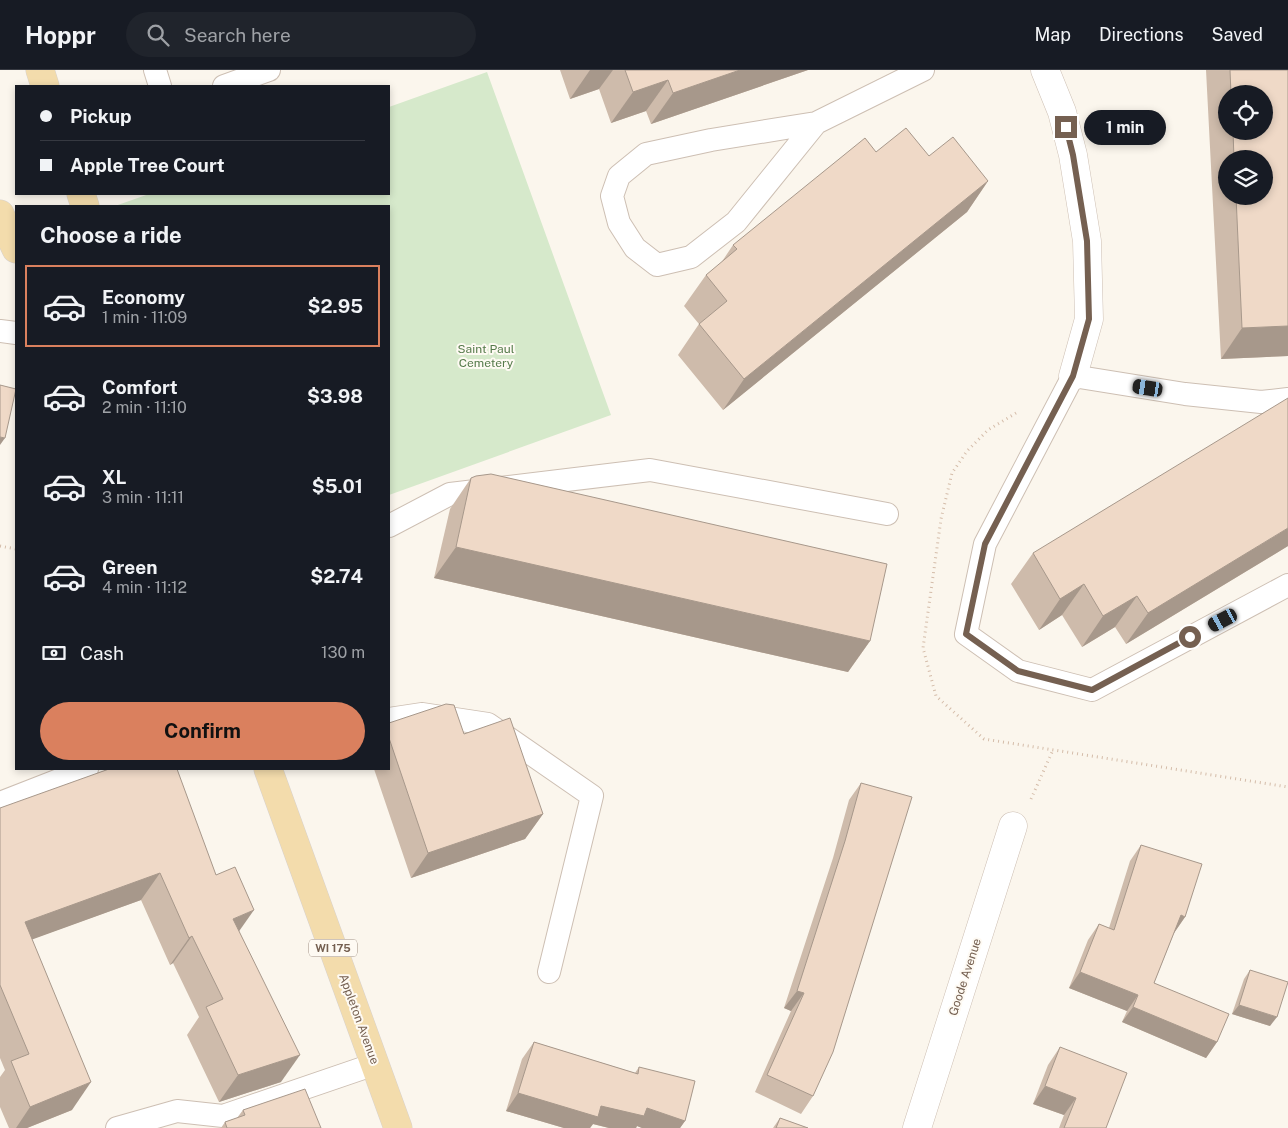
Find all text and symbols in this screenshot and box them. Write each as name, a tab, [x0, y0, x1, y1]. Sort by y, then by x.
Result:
search box	[126, 12, 476, 57]
text: Hoppr	[25, 21, 96, 49]
icon: search	[144, 21, 172, 49]
text: Search here	[184, 24, 291, 46]
text: Map	[1034, 24, 1071, 45]
text: Directions	[1099, 24, 1184, 45]
text: Saved	[1212, 24, 1263, 45]
map controls	[1218, 85, 1273, 205]
button: locate	[1218, 85, 1273, 140]
text: Pickup	[70, 105, 132, 127]
callout: 1 min	[1084, 110, 1166, 144]
route end	[1055, 116, 1077, 138]
text: 1 min	[1106, 118, 1144, 137]
button: layers	[1218, 150, 1273, 205]
text: Apple Tree Court	[70, 154, 225, 176]
text: Choose a ride	[40, 222, 182, 248]
icon: car	[42, 284, 87, 329]
text: Economy	[102, 286, 185, 308]
text: $2.95	[308, 295, 363, 317]
text: 1 min · 11:09	[102, 308, 187, 327]
park label: Saint Paul Cemetery	[458, 342, 515, 370]
icon: car	[42, 374, 87, 419]
text: Comfort	[102, 376, 178, 398]
car	[1132, 378, 1163, 398]
text: $3.98	[307, 385, 363, 407]
text: 2 min · 11:10	[102, 398, 187, 417]
icon: car	[42, 464, 87, 509]
text: XL	[102, 466, 127, 488]
text: $5.01	[312, 475, 363, 497]
text: 3 min · 11:11	[102, 488, 184, 507]
icon: car	[42, 554, 87, 599]
text: Green	[102, 556, 157, 578]
text: $2.74	[310, 565, 363, 587]
text: 4 min · 11:12	[102, 578, 187, 597]
car	[1206, 606, 1239, 634]
route start	[1179, 626, 1201, 648]
icon: cash	[40, 639, 68, 667]
text: Cash	[80, 642, 124, 664]
text: 130 m	[321, 643, 365, 662]
button: Confirm	[40, 702, 365, 760]
street label: Goode Avenue	[946, 936, 984, 1017]
road number: WI 175	[309, 940, 357, 956]
street label: Appleton Avenue	[336, 972, 382, 1066]

